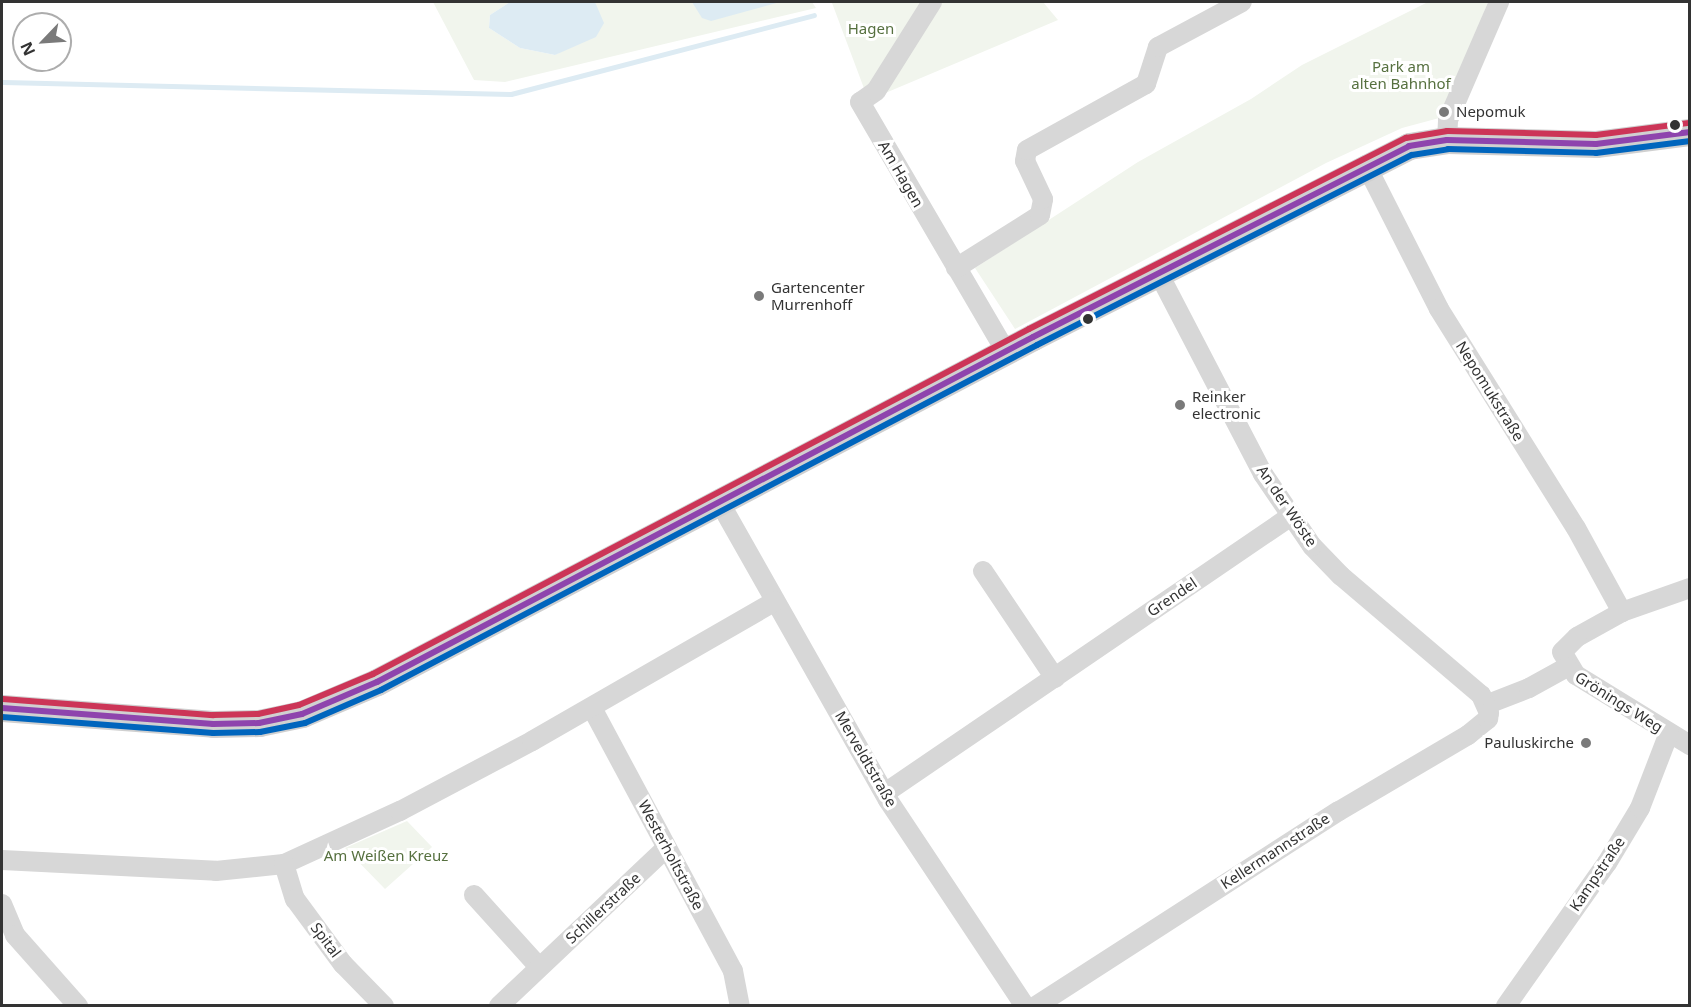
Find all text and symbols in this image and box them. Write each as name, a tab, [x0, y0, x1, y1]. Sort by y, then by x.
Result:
north arrow	[12, 12, 72, 72]
park label: Hagen	[848, 20, 894, 38]
text: N	[15, 38, 40, 59]
park label: Park am alten Bahnhof	[1351, 57, 1451, 92]
place label: Nepomuk	[1456, 103, 1525, 121]
marker: Nepomuk	[1437, 105, 1451, 119]
unlabelled marker	[1669, 119, 1681, 131]
street label: Am Hagen	[875, 137, 927, 211]
place label: Gartencenter Murrenhoff	[771, 278, 865, 313]
marker: Gartencenter Murrenhoff	[752, 289, 766, 303]
unlabelled marker	[1082, 313, 1094, 325]
street label: Nepomukstraße	[1452, 338, 1528, 444]
place label: Reinker electronic	[1192, 387, 1261, 422]
marker: Reinker electronic	[1173, 398, 1187, 412]
street label: An der Wöste	[1253, 462, 1321, 550]
street label: Grendel	[1144, 574, 1200, 620]
street label: Grönings Weg	[1572, 668, 1666, 736]
street label: Merveldtstraße	[831, 708, 901, 810]
place label: Pauluskirche	[1484, 734, 1574, 752]
marker: Pauluskirche	[1579, 736, 1593, 750]
street label: Westerholtstraße	[634, 797, 708, 913]
street label: Kellermannstraße	[1217, 809, 1333, 893]
street label: Kampstraße	[1566, 833, 1628, 915]
park label: Am Weißen Kreuz	[324, 847, 448, 865]
street label: Schillerstraße	[562, 869, 644, 947]
street label: Spital	[307, 919, 345, 961]

